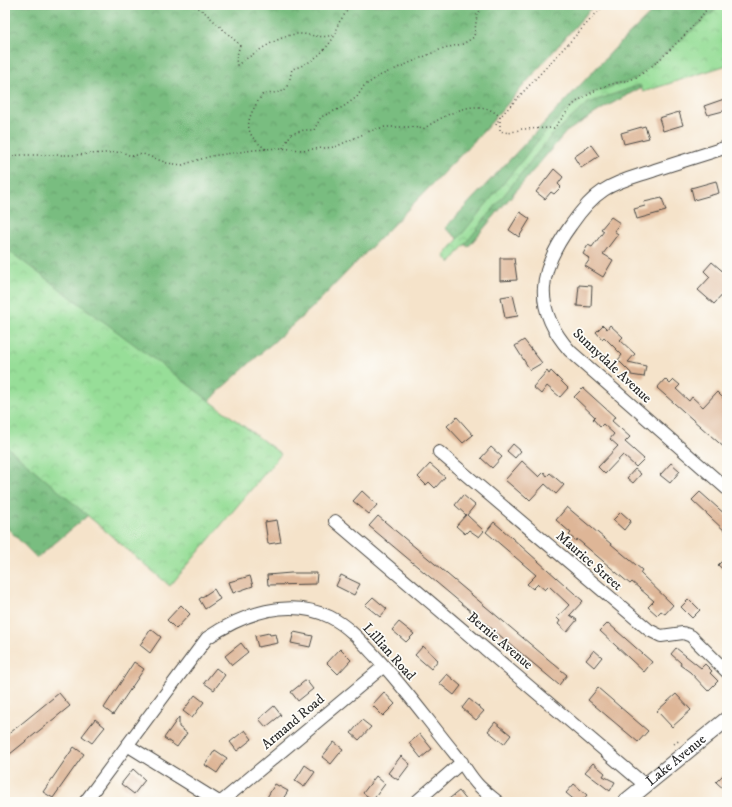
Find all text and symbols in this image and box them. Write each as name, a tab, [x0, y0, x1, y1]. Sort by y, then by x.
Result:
street label: Sunnydale Avenue	[569, 325, 655, 407]
street label: Maurice Street	[552, 527, 626, 595]
street label: Bernie Avenue	[464, 608, 537, 674]
street label: Lillian Road	[359, 620, 419, 684]
street label: Armand Road	[258, 690, 328, 754]
street label: Lake Avenue	[643, 730, 710, 790]

